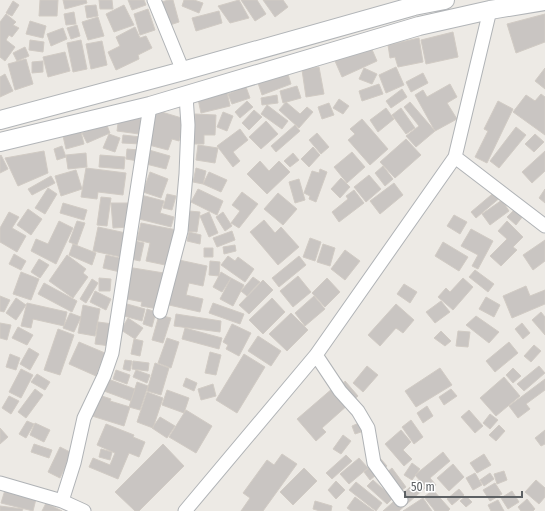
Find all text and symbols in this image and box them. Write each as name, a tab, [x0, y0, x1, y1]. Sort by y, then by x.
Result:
scale bar	[405, 473, 522, 499]
text: 50 m	[411, 480, 435, 494]

